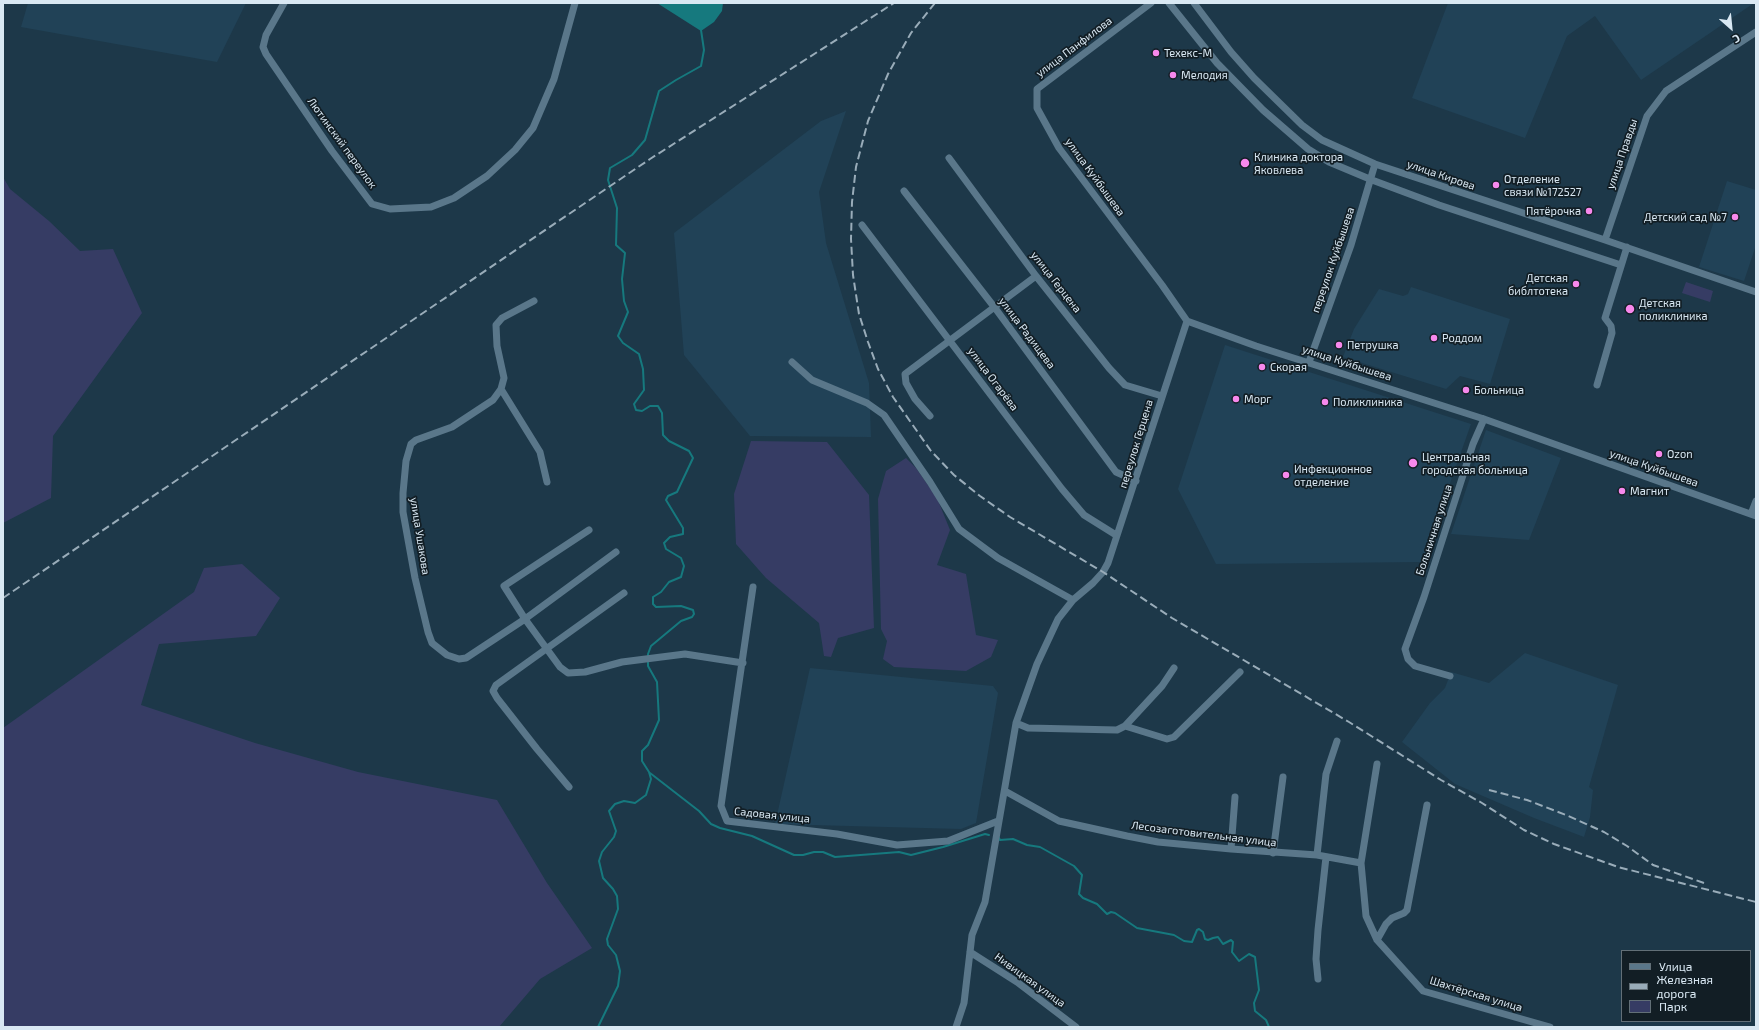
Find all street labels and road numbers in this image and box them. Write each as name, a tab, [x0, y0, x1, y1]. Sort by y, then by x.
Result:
street label: улица Панфилова	[1033, 14, 1115, 80]
street label: Лютинский переулок	[305, 95, 379, 191]
street label: улица Правды	[1604, 117, 1640, 191]
street label: улица Куйбышева	[1062, 135, 1128, 219]
street label: улица Кирова	[1405, 157, 1477, 193]
street label: переулок Куйбышева	[1309, 205, 1357, 315]
street label: улица Герцена	[1028, 249, 1084, 315]
street label: улица Радищева	[996, 295, 1058, 371]
street label: улица Куйбышева	[1301, 342, 1393, 384]
street label: улица Огарёва	[965, 345, 1021, 413]
street label: переулок Герцена	[1116, 398, 1156, 490]
street label: улица Куйбышева	[1608, 447, 1700, 489]
street label: Больничная улица	[1413, 483, 1455, 577]
street label: улица Ушакова	[407, 496, 433, 576]
street label: Садовая улица	[733, 804, 811, 826]
street label: Лесозаготовительная улица	[1131, 819, 1277, 849]
street label: Нивицкая улица	[992, 950, 1068, 1010]
street label: Шахтёрская улица	[1428, 974, 1524, 1014]

